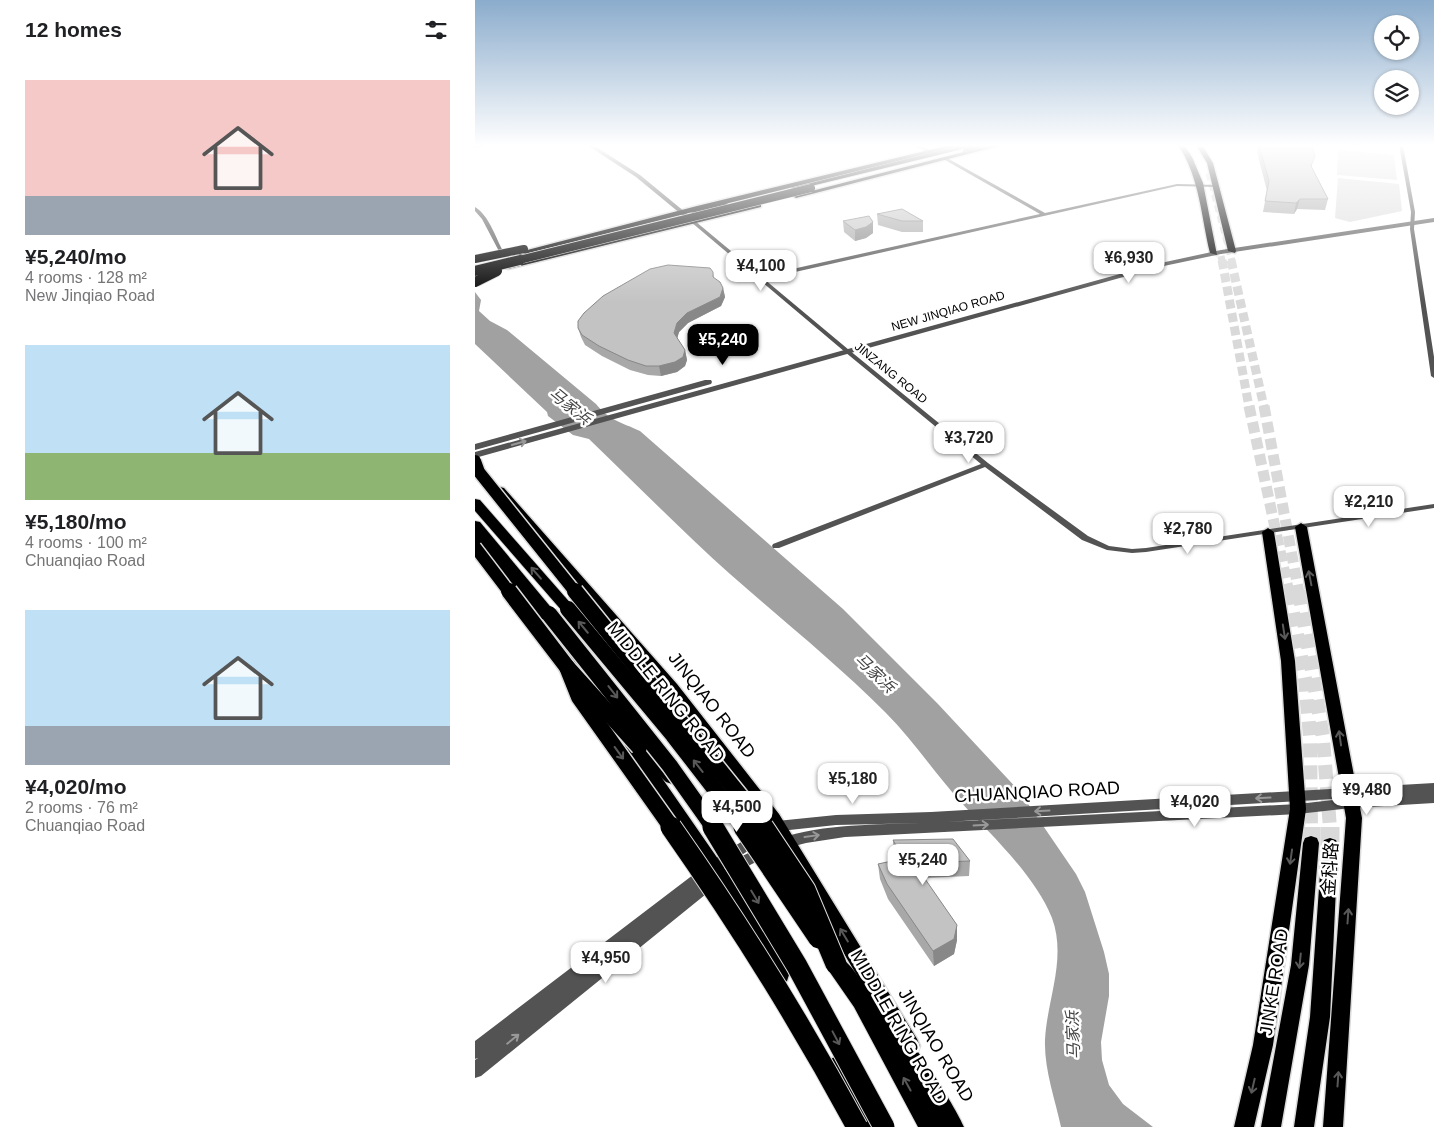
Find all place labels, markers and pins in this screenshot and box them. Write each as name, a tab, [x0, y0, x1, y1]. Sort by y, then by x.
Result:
pin: ¥6,930	[1088, 242, 1170, 284]
pin: ¥4,100	[720, 250, 802, 292]
pin: ¥5,240	[682, 324, 764, 366]
pin: ¥3,720	[928, 422, 1010, 464]
pin: ¥2,210	[1328, 486, 1410, 528]
pin: ¥2,780	[1147, 512, 1229, 555]
pin: ¥5,180	[812, 762, 894, 805]
pin: ¥9,480	[1326, 774, 1408, 816]
pin: ¥4,020	[1154, 786, 1236, 828]
pin: ¥4,500	[696, 790, 778, 833]
pin: ¥5,240	[882, 844, 964, 886]
pin: ¥4,950	[565, 942, 647, 984]

